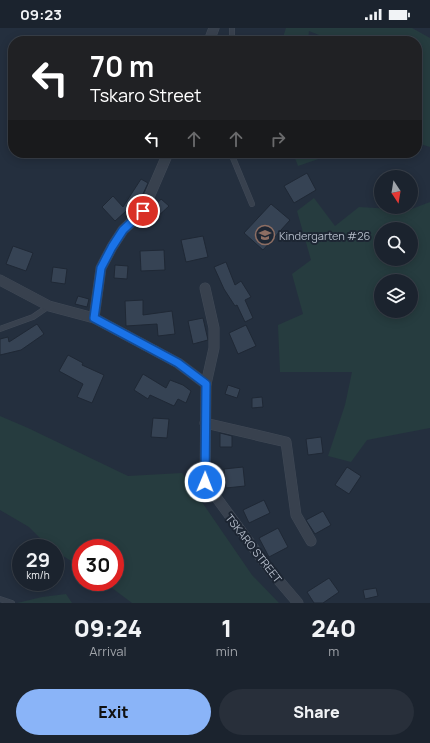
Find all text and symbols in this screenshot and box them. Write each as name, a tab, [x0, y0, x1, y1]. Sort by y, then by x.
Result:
text: 09:23	[20, 4, 62, 25]
text: 70 m	[90, 47, 154, 85]
icon: left	[24, 52, 76, 104]
text: Tskaro Street	[90, 83, 201, 107]
icon: left	[141, 128, 163, 150]
icon: ahead	[183, 128, 205, 150]
icon: ahead	[225, 128, 247, 150]
icon: right	[267, 128, 289, 150]
north arrow	[374, 170, 418, 214]
map controls	[374, 170, 418, 318]
pin	[126, 194, 160, 228]
icon: arrive	[132, 200, 154, 222]
button: search	[374, 222, 418, 266]
school or university icon: Kindergarten #26	[254, 224, 276, 246]
place label: Kindergarten #26	[279, 228, 370, 243]
button: layers	[374, 274, 418, 318]
position arrow	[184, 461, 226, 503]
street label: TSKARO STREET	[222, 511, 286, 586]
speed limit sign: 30	[72, 539, 124, 591]
text: 29	[26, 546, 50, 573]
text: km/h	[26, 568, 50, 582]
text: 09:24	[74, 611, 142, 644]
text: 1	[221, 611, 232, 644]
text: 240	[311, 611, 356, 644]
text: Arrival	[89, 642, 126, 660]
text: min	[216, 642, 238, 660]
text: m	[328, 642, 339, 660]
button: Exit	[16, 689, 211, 735]
button: Share	[219, 689, 414, 735]

